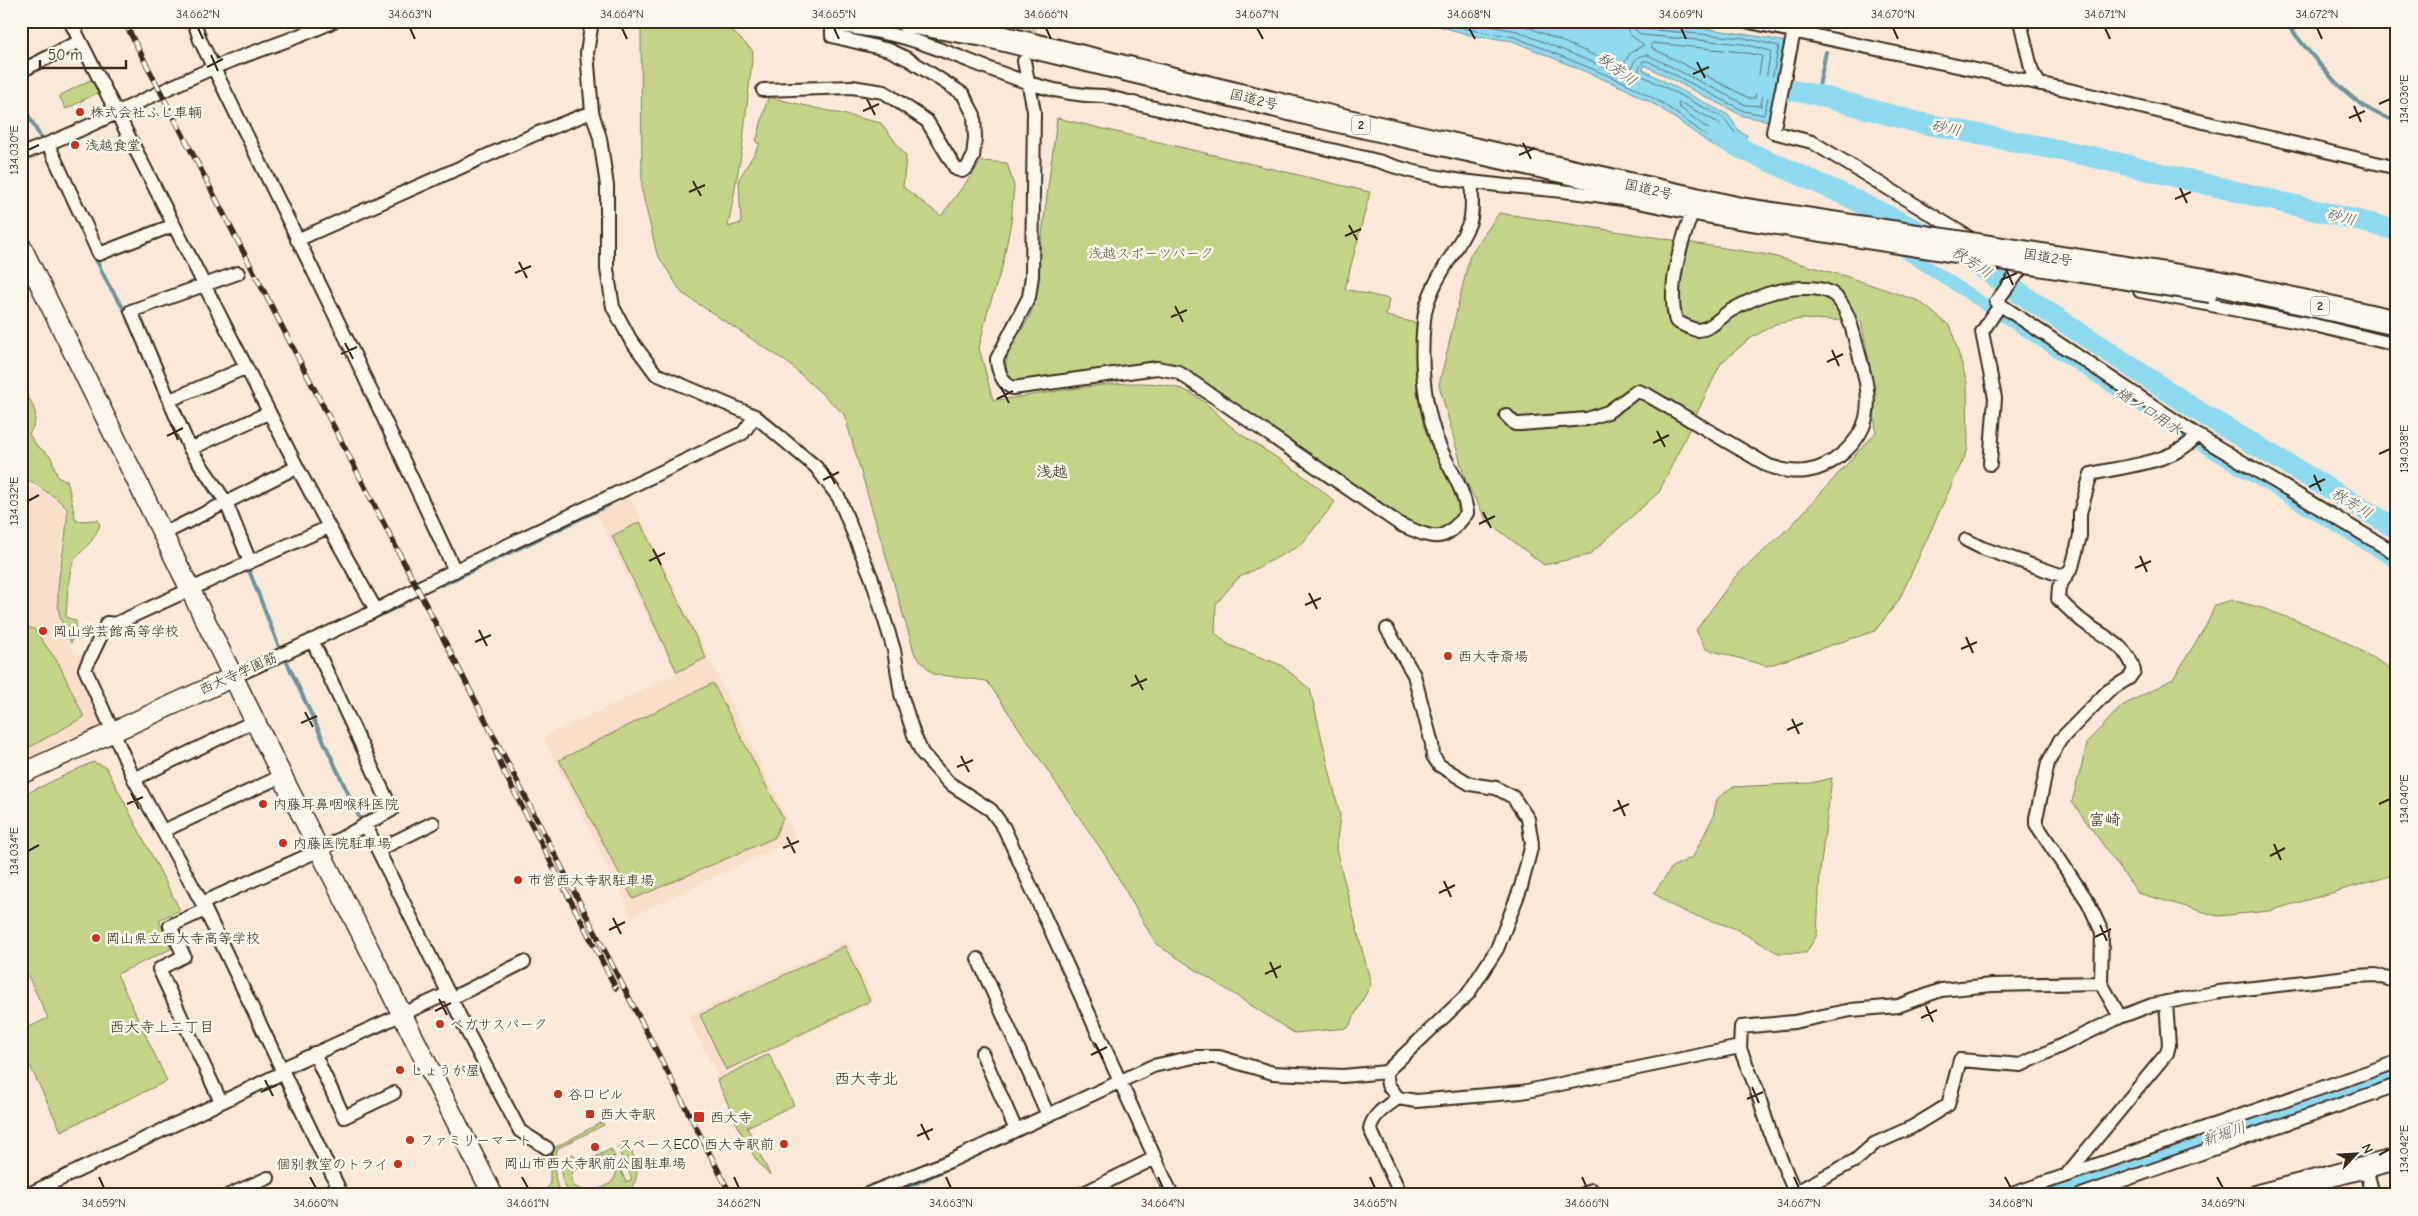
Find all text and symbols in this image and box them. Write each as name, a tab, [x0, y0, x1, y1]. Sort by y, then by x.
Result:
text: 34.662°N	[176, 7, 220, 21]
text: 34.663°N	[388, 7, 432, 21]
text: 34.664°N	[600, 7, 644, 21]
text: 34.665°N	[812, 7, 856, 21]
text: 34.666°N	[1024, 7, 1068, 21]
text: 34.667°N	[1235, 7, 1279, 21]
text: 34.668°N	[1447, 7, 1491, 21]
text: 34.669°N	[1659, 7, 1703, 21]
text: 34.670°N	[1871, 7, 1915, 21]
text: 34.671°N	[2084, 7, 2126, 21]
text: 34.672°N	[2295, 7, 2339, 21]
scale bar	[40, 38, 126, 70]
text: 50 m	[48, 46, 83, 64]
water label: 秋芳川	[1594, 48, 1640, 90]
text: 134.036°E	[2397, 75, 2411, 123]
street label: 国道2号	[1228, 85, 1280, 114]
place label: 株式会社ふじ車輌	[90, 104, 202, 121]
marker: 株式会社ふじ車輌	[74, 106, 86, 118]
road number: 2	[1352, 116, 1370, 134]
water label: 砂川	[1930, 116, 1962, 140]
text: 134.030°E	[7, 125, 21, 175]
place label: 浅越食堂	[85, 137, 141, 154]
marker: 浅越食堂	[69, 139, 81, 151]
street label: 国道2号	[1623, 176, 1675, 203]
water label: 砂川	[2324, 205, 2358, 229]
water label: 秋芳川	[1948, 242, 1996, 282]
park label: 浅越スポーツパーク	[1088, 245, 1214, 262]
street label: 国道2号	[2022, 245, 2074, 270]
road number: 2	[2311, 296, 2329, 316]
water label: 樋ノ口用水	[2113, 383, 2185, 439]
text: 134.038°E	[2397, 425, 2411, 473]
district label: 浅越	[1036, 463, 1068, 481]
text: 134.032°E	[7, 477, 21, 525]
water label: 秋芳川	[2328, 484, 2376, 522]
place label: 岡山学芸館高等学校	[53, 623, 179, 640]
marker: 岡山学芸館高等学校	[37, 625, 49, 637]
place label: 西大寺斎場	[1458, 648, 1528, 665]
street label: 西大寺学園筋	[196, 649, 280, 698]
marker: 西大寺斎場	[1442, 650, 1454, 662]
text: 134.040°E	[2397, 774, 2411, 824]
place label: 内藤耳鼻咽喉科医院	[273, 796, 399, 813]
marker: 内藤耳鼻咽喉科医院	[257, 798, 269, 810]
district label: 富崎	[2089, 811, 2121, 829]
text: 134.034°E	[7, 827, 21, 875]
place label: 内藤医院駐車場	[293, 835, 391, 852]
marker: 内藤医院駐車場	[277, 837, 289, 849]
place label: 市営西大寺駅駐車場	[528, 872, 654, 889]
marker: 市営西大寺駅駐車場	[512, 874, 524, 886]
place label: 岡山県立西大寺高等学校	[106, 930, 260, 947]
marker: 岡山県立西大寺高等学校	[90, 932, 102, 944]
place label: ペガサスパーク	[450, 1016, 547, 1033]
district label: 西大寺上二丁目	[109, 1018, 215, 1036]
marker: ペガサスパーク	[434, 1018, 446, 1030]
place label: しょうが屋	[410, 1062, 480, 1079]
marker: しょうが屋	[394, 1064, 406, 1076]
district label: 西大寺北	[834, 1070, 898, 1088]
place label: 谷口ビル	[568, 1086, 624, 1103]
marker: 谷口ビル	[552, 1088, 564, 1100]
place label: 西大寺駅	[600, 1106, 656, 1123]
marker: 西大寺駅	[584, 1108, 596, 1120]
place label: 西大寺	[710, 1109, 752, 1126]
marker: 西大寺	[692, 1110, 706, 1124]
water label: 新堀川	[2200, 1118, 2248, 1150]
text: 134.042°E	[2397, 1125, 2411, 1173]
north arrow	[2330, 1128, 2380, 1178]
place label: ファミリーマート	[420, 1132, 532, 1149]
marker: ファミリーマート	[404, 1134, 416, 1146]
place label: スペースECO 西大寺駅前	[618, 1136, 774, 1153]
marker: スペースECO 西大寺駅前	[778, 1138, 790, 1150]
marker: 岡山市西大寺駅前公園駐車場	[589, 1141, 601, 1153]
text: N	[2358, 1141, 2377, 1156]
place label: 岡山市西大寺駅前公園駐車場	[504, 1155, 686, 1172]
place label: 個別教室のトライ	[277, 1156, 388, 1173]
marker: 個別教室のトライ	[392, 1158, 404, 1170]
text: 34.659°N	[82, 1196, 126, 1210]
text: 34.660°N	[294, 1196, 338, 1210]
text: 34.661°N	[507, 1196, 549, 1210]
text: 34.662°N	[717, 1196, 761, 1210]
text: 34.663°N	[929, 1196, 973, 1210]
text: 34.664°N	[1141, 1196, 1185, 1210]
text: 34.665°N	[1353, 1196, 1397, 1210]
text: 34.666°N	[1565, 1196, 1609, 1210]
text: 34.667°N	[1777, 1196, 1821, 1210]
text: 34.668°N	[1989, 1196, 2033, 1210]
text: 34.669°N	[2201, 1196, 2245, 1210]

